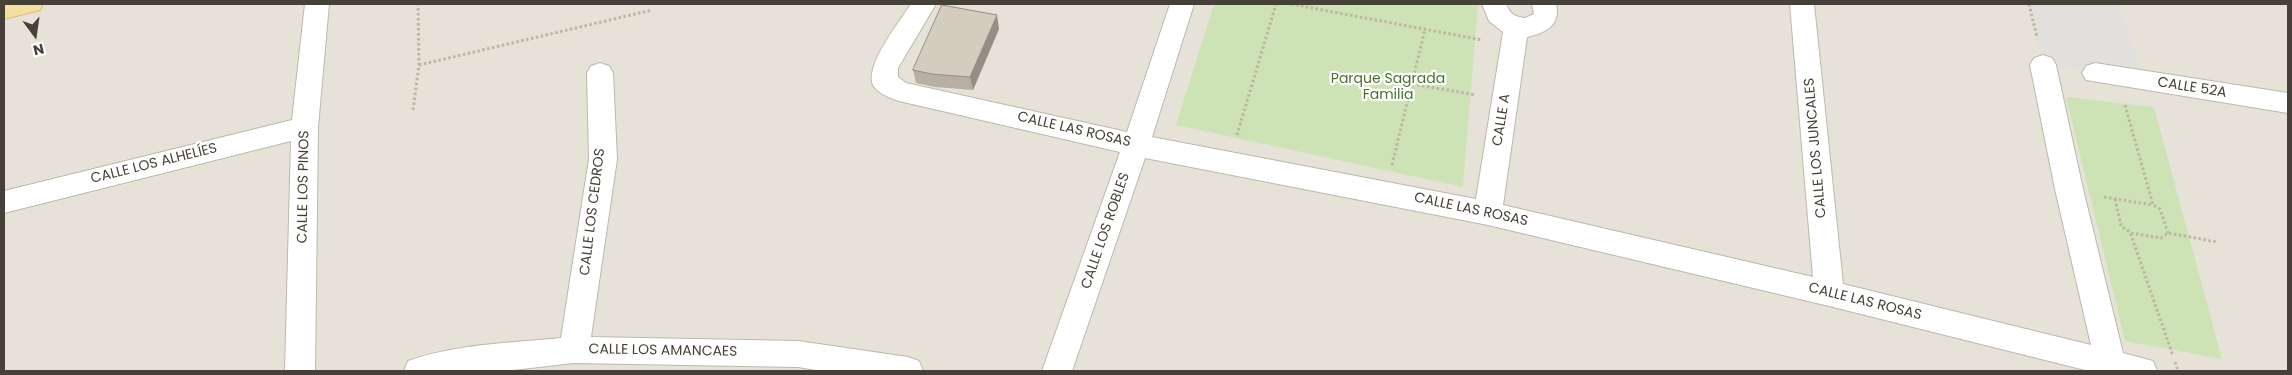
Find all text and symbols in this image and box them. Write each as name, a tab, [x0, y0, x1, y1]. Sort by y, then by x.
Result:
north arrow	[10, 10, 60, 60]
text: N	[31, 39, 46, 61]
park label: Parque Sagrada Familia	[1331, 71, 1445, 104]
street label: CALLE 52A	[2156, 74, 2228, 102]
street label: CALLE LOS JUNCALES	[1802, 77, 1830, 219]
street label: CALLE A	[1490, 93, 1514, 147]
street label: CALLE LAS ROSAS	[1016, 109, 1132, 151]
street label: CALLE LOS PINOS	[295, 130, 313, 244]
street label: CALLE LOS ALHELÍES	[89, 140, 219, 188]
street label: CALLE LOS CEDROS	[577, 148, 609, 276]
street label: CALLE LOS ROBLES	[1078, 171, 1134, 291]
street label: CALLE LAS ROSAS	[1412, 190, 1530, 230]
street label: CALLE LAS ROSAS	[1807, 280, 1923, 324]
street label: CALLE LOS AMANCAES	[589, 341, 737, 361]

